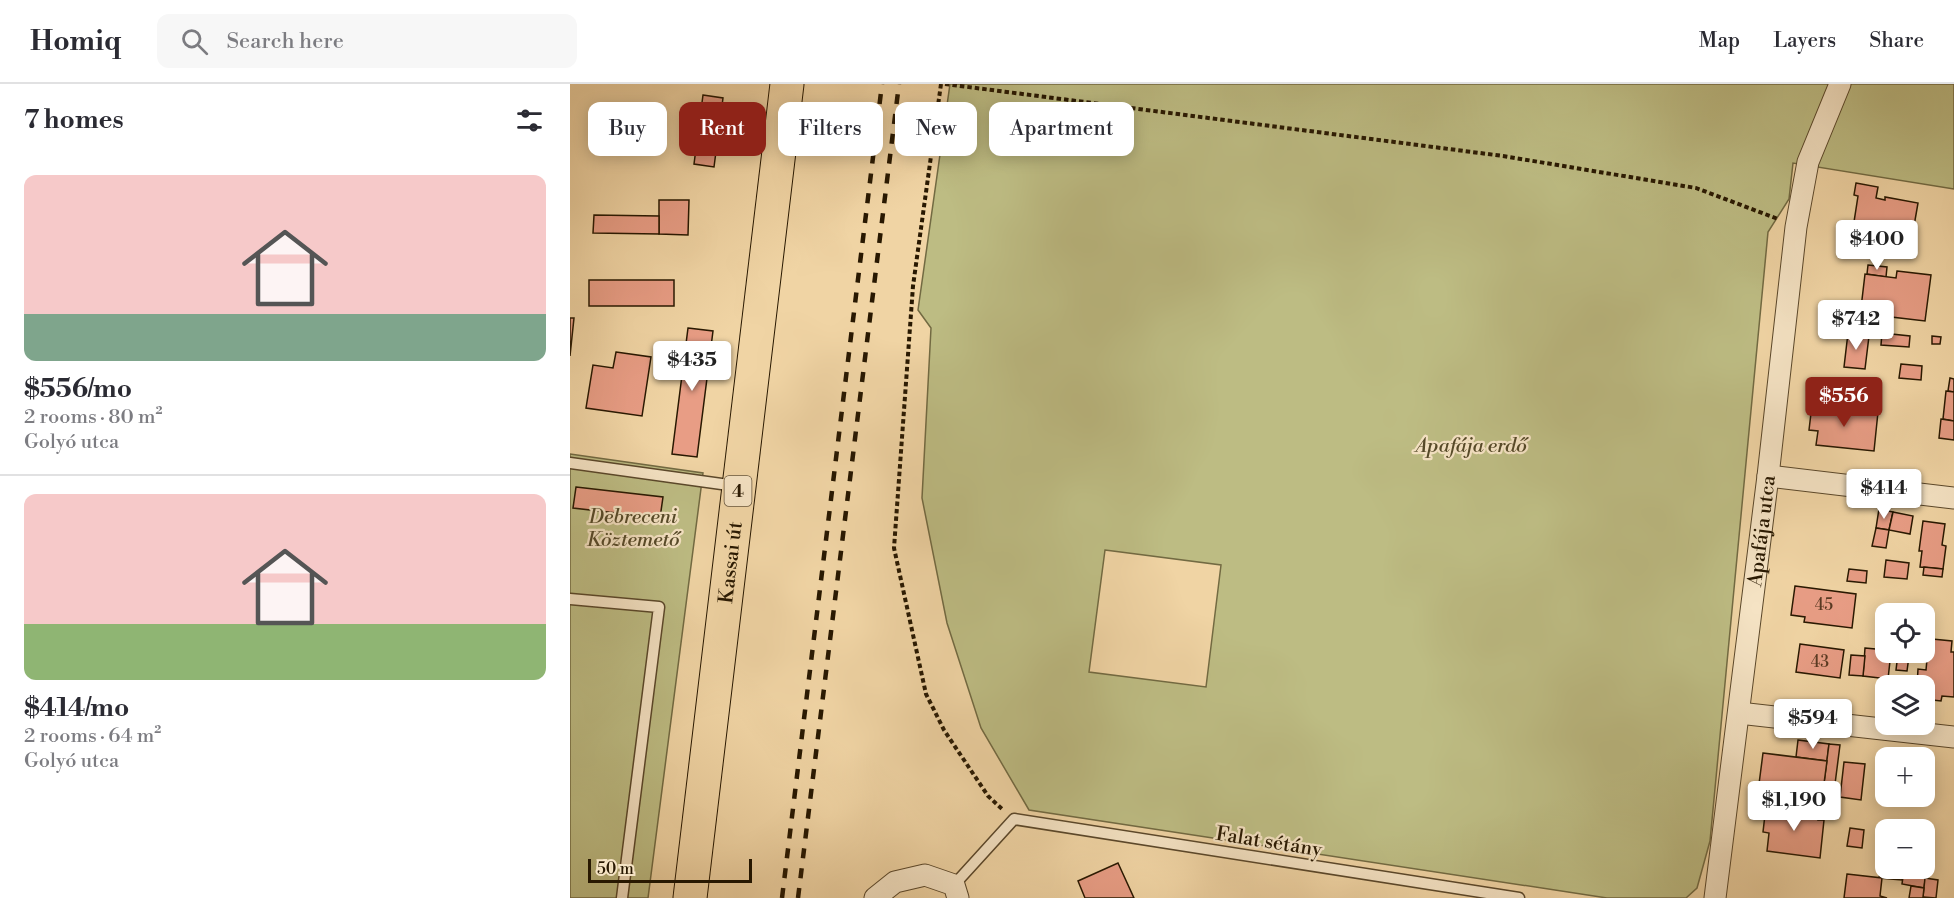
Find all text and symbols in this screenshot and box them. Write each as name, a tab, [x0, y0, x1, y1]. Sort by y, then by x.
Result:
search box	[157, 14, 577, 68]
text: Homiq	[30, 24, 121, 59]
icon: search	[178, 25, 211, 58]
text: Search here	[226, 28, 344, 55]
text: Map	[1699, 28, 1740, 54]
text: Layers	[1773, 28, 1836, 54]
text: Share	[1869, 28, 1924, 54]
chip: Buy	[588, 102, 667, 156]
chip: Rent	[679, 102, 766, 156]
chip: Filters	[778, 102, 883, 156]
chip: New	[895, 102, 977, 156]
chip: Apartment	[989, 102, 1134, 156]
text: 7 homes	[24, 104, 124, 136]
icon: filters	[513, 104, 546, 137]
icon: home	[231, 214, 339, 322]
pin: $400	[1841, 220, 1913, 271]
text: $400	[1850, 227, 1904, 252]
pin: $742	[1820, 300, 1892, 351]
text: $742	[1832, 307, 1880, 332]
pin: $435	[656, 341, 728, 392]
text: $435	[667, 348, 717, 373]
text: $556/mo	[24, 373, 132, 405]
pin: $556	[1808, 377, 1880, 428]
text: $556	[1819, 384, 1869, 409]
text: 2 rooms · 80 m²	[24, 405, 162, 430]
text: Golyó utca	[24, 430, 119, 455]
park label: Apafája erdő	[1413, 434, 1529, 459]
pin: $414	[1848, 469, 1920, 520]
street label: Apafája utca	[1743, 473, 1782, 589]
road number: 4	[724, 476, 752, 506]
text: $414	[1860, 476, 1908, 501]
park label: Debreceni Köztemető	[586, 505, 682, 553]
street label: Kassai út	[714, 520, 749, 605]
icon: home	[231, 533, 339, 641]
house number: 45	[1815, 595, 1833, 615]
map controls	[1875, 603, 1935, 879]
button: locate	[1875, 603, 1935, 663]
house number: 43	[1811, 652, 1829, 672]
button: layers	[1875, 675, 1935, 735]
text: $414/mo	[24, 692, 129, 724]
pin: $594	[1777, 699, 1849, 750]
text: $594	[1788, 706, 1838, 731]
text: 2 rooms · 64 m²	[24, 724, 161, 749]
button: +	[1875, 747, 1935, 807]
text: Golyó utca	[24, 749, 119, 774]
pin: $1,190	[1745, 781, 1843, 832]
text: $1,190	[1762, 788, 1826, 813]
button: −	[1875, 819, 1935, 879]
street label: Falat sétány	[1214, 822, 1324, 863]
scale bar	[588, 856, 752, 884]
text: 50 m	[597, 859, 634, 879]

